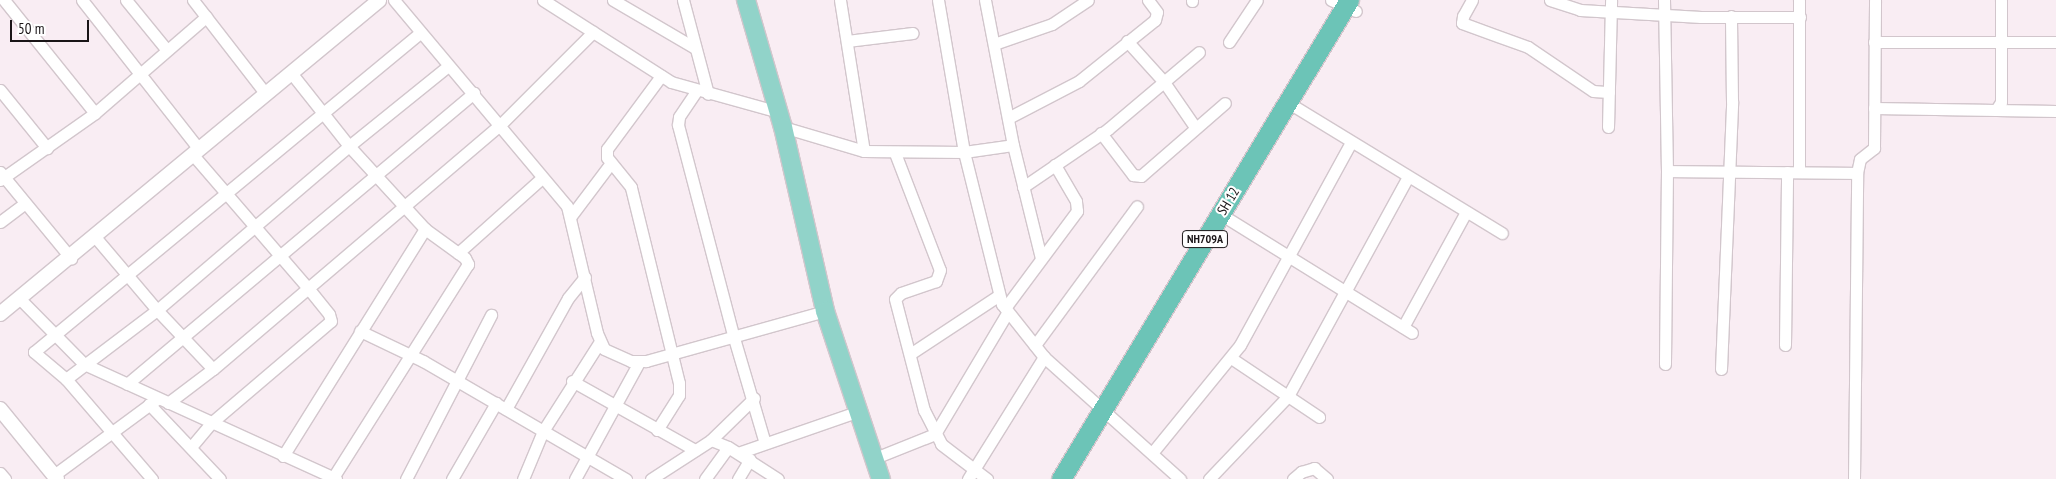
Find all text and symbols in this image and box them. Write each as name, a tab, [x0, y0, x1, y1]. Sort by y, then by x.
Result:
scale bar	[12, 10, 91, 42]
text: 50 m	[18, 19, 44, 38]
street label: SH 12	[1213, 184, 1243, 218]
road number: NH709A	[1181, 230, 1229, 248]

